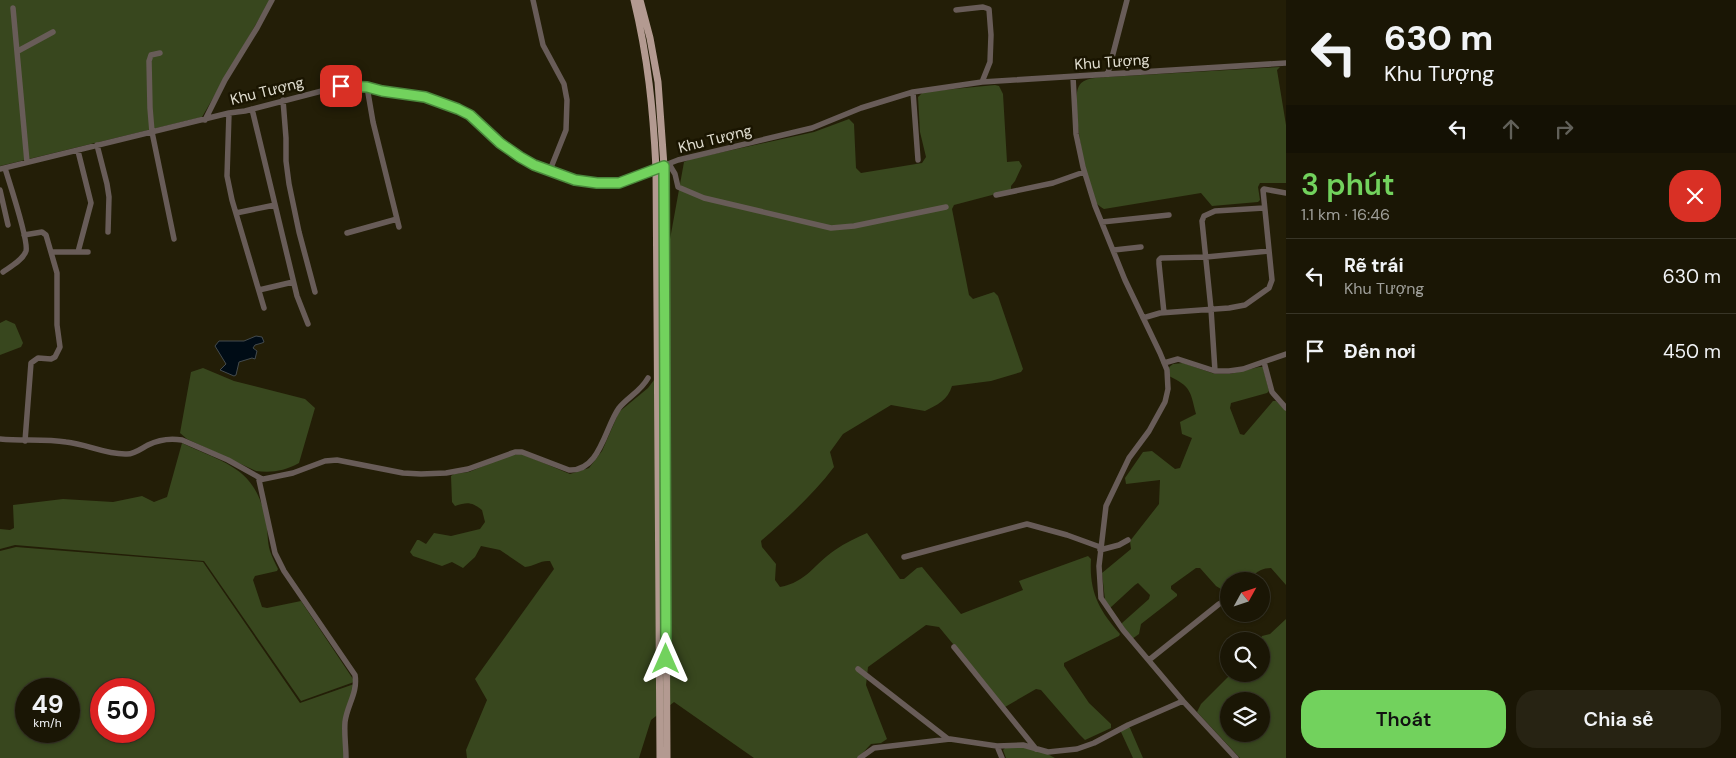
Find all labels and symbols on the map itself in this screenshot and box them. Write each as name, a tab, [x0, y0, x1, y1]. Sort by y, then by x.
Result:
street label: Khu Tượng	[1074, 49, 1150, 75]
pin	[320, 65, 362, 107]
street label: Khu Tượng	[228, 72, 306, 110]
street label: Khu Tượng	[676, 120, 754, 158]
north arrow	[1220, 572, 1270, 622]
position arrow	[639, 632, 691, 684]
speed limit sign: 50	[90, 678, 155, 743]

